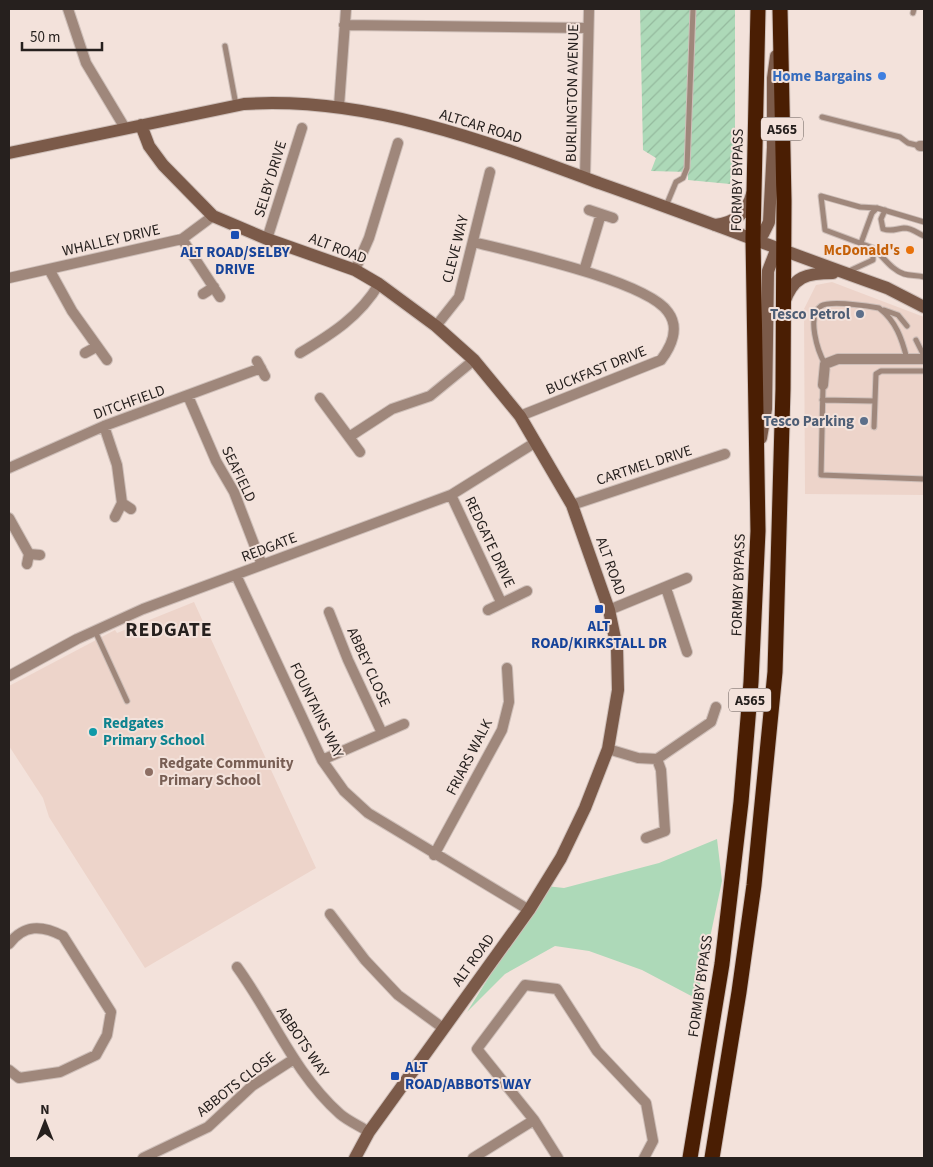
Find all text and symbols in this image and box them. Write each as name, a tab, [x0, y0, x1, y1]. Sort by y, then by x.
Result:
scale bar	[22, 20, 102, 52]
street label: BURLINGTON AVENUE	[561, 24, 584, 162]
text: 50 m	[30, 27, 60, 48]
place label: Home Bargains	[772, 66, 872, 87]
marker: Home Bargains	[876, 70, 888, 82]
street label: ALTCAR ROAD	[437, 104, 525, 149]
road number: A565	[761, 118, 803, 140]
street label: FORMBY BYPASS	[726, 128, 749, 232]
street label: SELBY DRIVE	[249, 138, 292, 220]
street label: CLEVE WAY	[437, 212, 474, 285]
street label: WHALLEY DRIVE	[60, 219, 162, 262]
street label: ALT ROAD	[306, 228, 370, 269]
marker: ALT ROAD/SELBY DRIVE	[229, 229, 241, 241]
place label: McDonald's	[823, 240, 900, 261]
place label: ALT ROAD/SELBY DRIVE	[179, 242, 290, 280]
marker: McDonald's	[904, 244, 916, 256]
place label: Tesco Petrol	[770, 304, 851, 325]
marker: Tesco Petrol	[854, 308, 866, 320]
street label: BUCKFAST DRIVE	[543, 341, 650, 400]
street label: DITCHFIELD	[90, 380, 168, 425]
place label: Tesco Parking	[763, 411, 854, 432]
marker: Tesco Parking	[858, 415, 870, 427]
street label: CARTMEL DRIVE	[594, 440, 695, 491]
street label: SEAFIELD	[216, 443, 261, 506]
street label: REDGATE DRIVE	[459, 493, 520, 591]
street label: REDGATE	[238, 527, 300, 568]
street label: FORMBY BYPASS	[726, 533, 751, 637]
street label: ALT ROAD	[590, 534, 631, 598]
marker: ALT ROAD/KIRKSTALL DR	[593, 603, 605, 615]
district label: REDGATE	[125, 616, 213, 644]
place label: ALT ROAD/KIRKSTALL DR	[531, 616, 667, 654]
street label: ABBEY CLOSE	[342, 624, 395, 710]
street label: FOUNTAINS WAY	[284, 659, 349, 762]
road number: A565	[729, 688, 771, 712]
place label: Redgates Primary School	[103, 713, 205, 751]
street label: FRIARS WALK	[441, 715, 498, 799]
marker: Redgates Primary School	[87, 726, 99, 738]
place label: Redgate Community Primary School	[159, 753, 294, 791]
marker: Redgate Community Primary School	[143, 766, 155, 778]
street label: ALT ROAD	[447, 930, 500, 991]
street label: FORMBY BYPASS	[683, 934, 718, 1038]
street label: ABBOTS WAY	[271, 1003, 334, 1082]
street label: ABBOTS CLOSE	[192, 1047, 280, 1122]
place label: ALT ROAD/ABBOTS WAY	[404, 1057, 531, 1095]
marker: ALT ROAD/ABBOTS WAY	[389, 1070, 401, 1082]
north arrow	[20, 1097, 70, 1147]
text: N	[40, 1100, 50, 1120]

